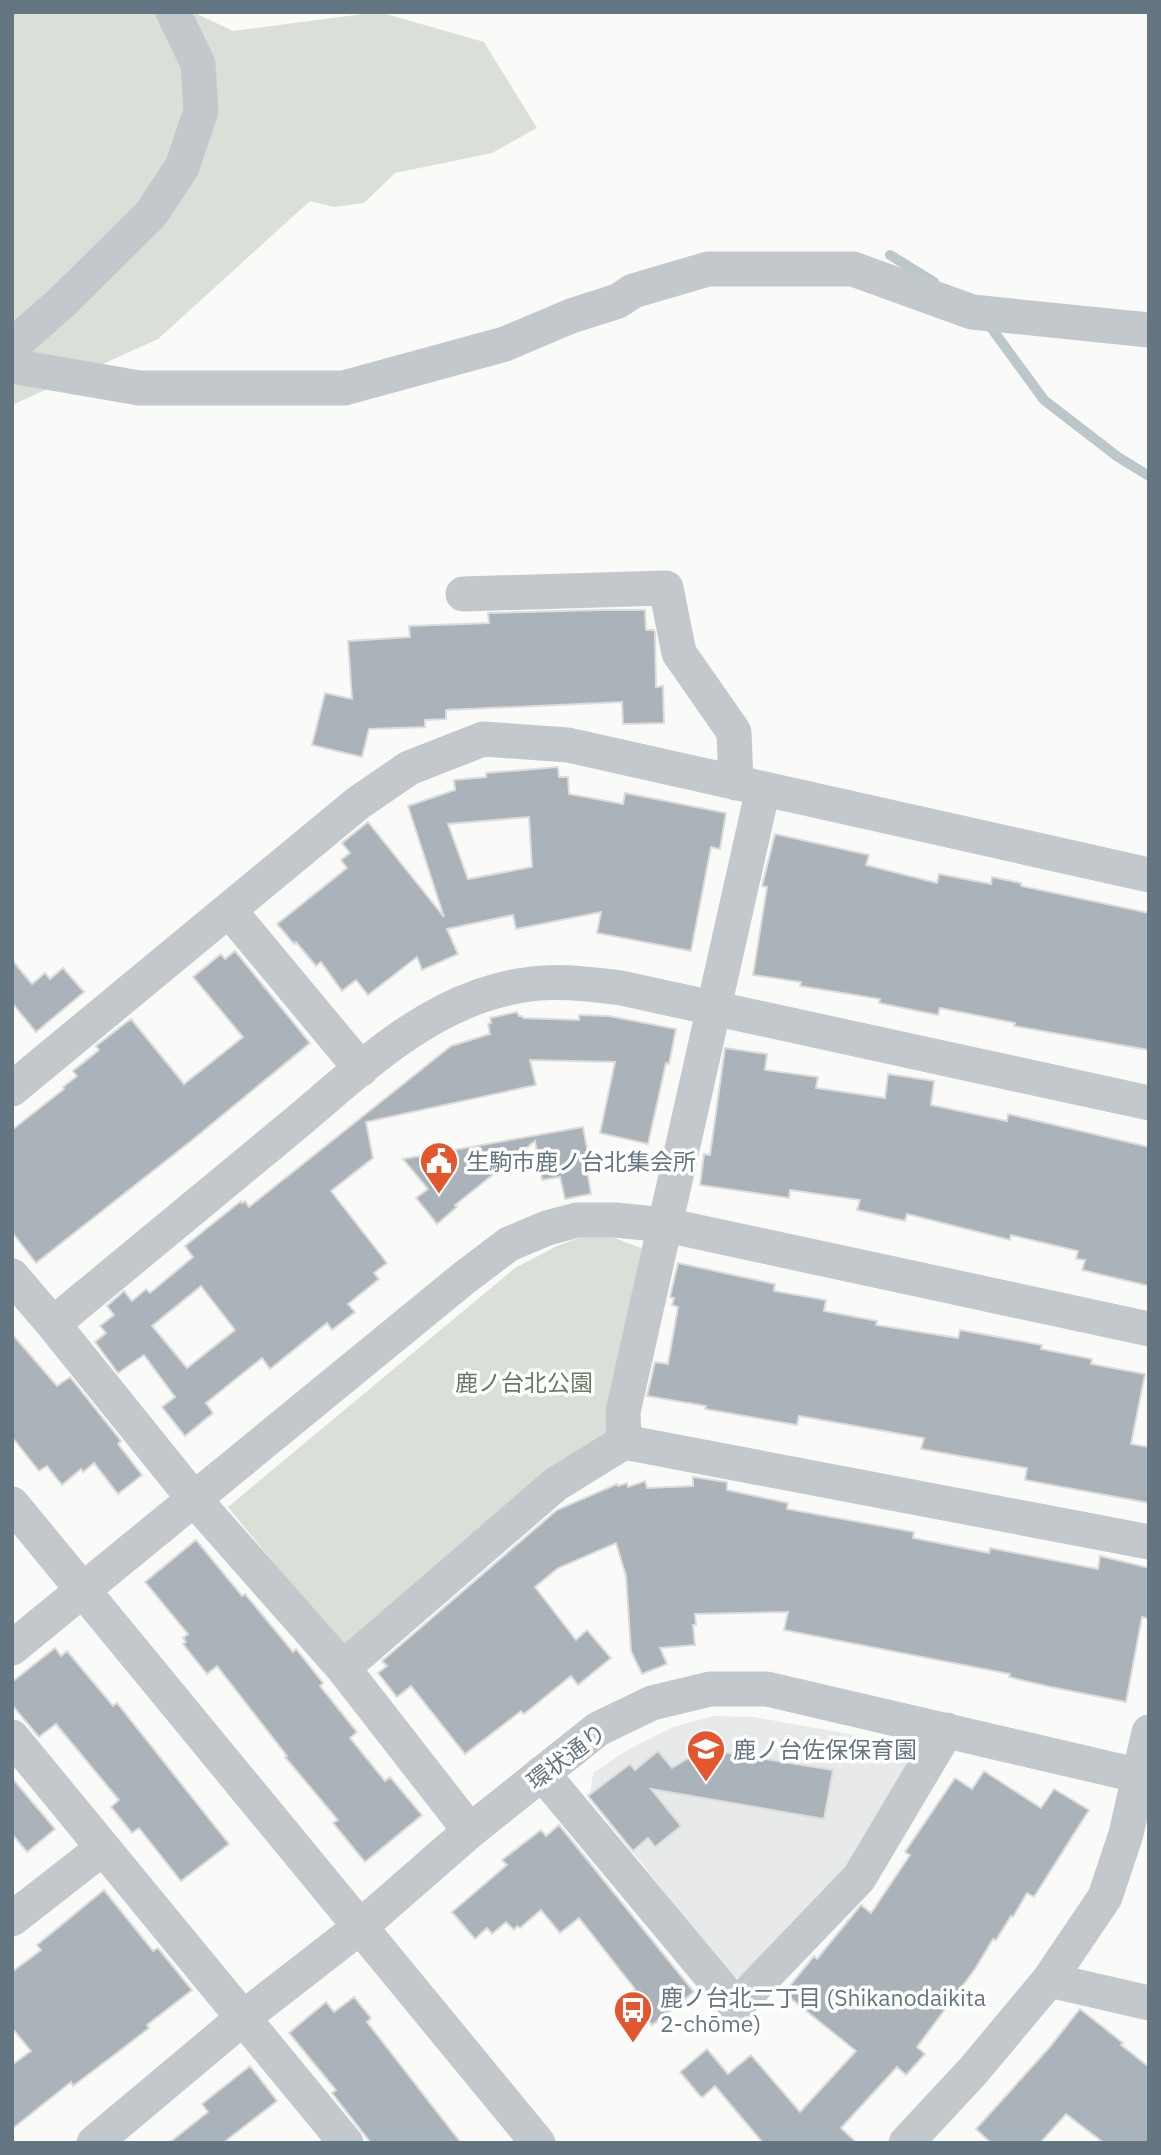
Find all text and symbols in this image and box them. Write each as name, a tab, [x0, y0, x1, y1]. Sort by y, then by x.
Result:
public building icon: 生駒市鹿ノ台北集会所	[418, 1140, 460, 1195]
place label: 生駒市鹿ノ台北集会所	[466, 1146, 696, 1176]
park label: 鹿ノ台北公園	[455, 1367, 593, 1397]
street label: 環状通り	[520, 1716, 612, 1796]
school or university icon: 鹿ノ台佐保保育園	[685, 1728, 727, 1783]
place label: 鹿ノ台佐保保育園	[733, 1734, 917, 1764]
place label: 鹿ノ台北二丁目 (Shikanodaikita 2-chōme)	[660, 1982, 986, 2038]
bus stop icon: 鹿ノ台北二丁目 (Shikanodaikita 2-chōme)	[612, 1989, 654, 2044]

